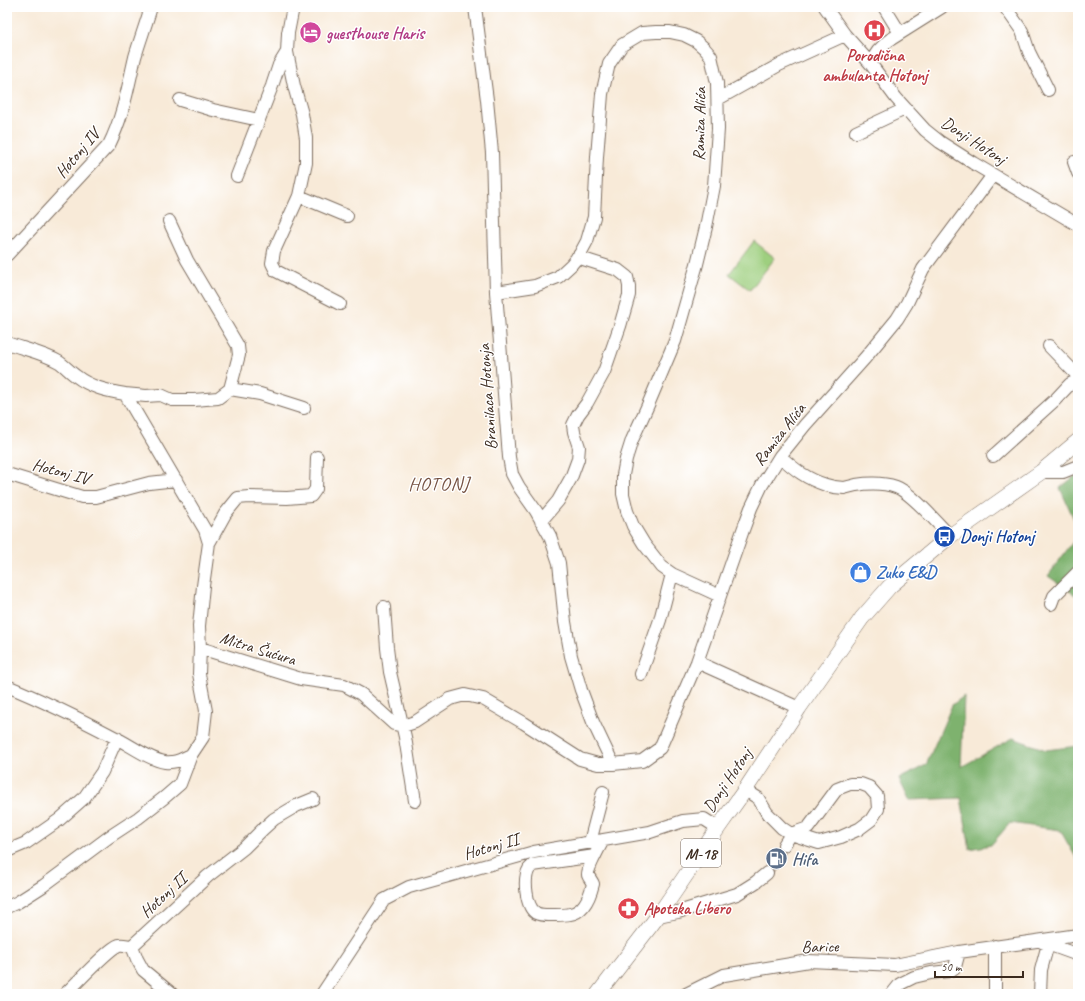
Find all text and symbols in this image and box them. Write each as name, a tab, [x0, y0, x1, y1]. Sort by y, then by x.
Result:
hospital icon: Porodična ambulanta Hotonj	[862, 18, 888, 44]
hotel icon: guesthouse Haris	[298, 20, 324, 46]
place label: guesthouse Haris	[326, 23, 426, 44]
place label: Porodična ambulanta Hotonj	[822, 45, 930, 86]
street label: Ramiza Alića	[688, 85, 711, 161]
street label: Donji Hotonj	[938, 112, 1012, 170]
street label: Hotonj IV	[51, 122, 106, 182]
street label: Branilaca Hotonja	[473, 342, 502, 451]
street label: Ramiza Alića	[748, 398, 811, 470]
street label: Hotonj IV	[30, 454, 95, 490]
district label: HOTONJ	[408, 472, 472, 496]
bus stop icon: Donji Hotonj	[931, 523, 957, 549]
place label: Donji Hotonj	[960, 526, 1037, 547]
shop icon: Zuko E&D	[847, 559, 873, 585]
place label: Zuko E&D	[876, 562, 938, 583]
street label: Mitra Šućura	[217, 627, 299, 670]
street label: Donji Hotonj	[698, 742, 758, 816]
street label: Hotonj II	[461, 827, 525, 864]
road number: M-18	[681, 839, 721, 867]
fuel station icon: Hifa	[763, 846, 789, 872]
place label: Hifa	[792, 849, 820, 870]
street label: Hotonj II	[136, 866, 194, 922]
pharmacy icon: Apoteka Libero	[615, 895, 641, 921]
place label: Apoteka Libero	[644, 898, 732, 919]
street label: Barice	[801, 936, 840, 957]
scale bar	[935, 953, 1023, 979]
text: 50 m	[941, 959, 963, 975]

